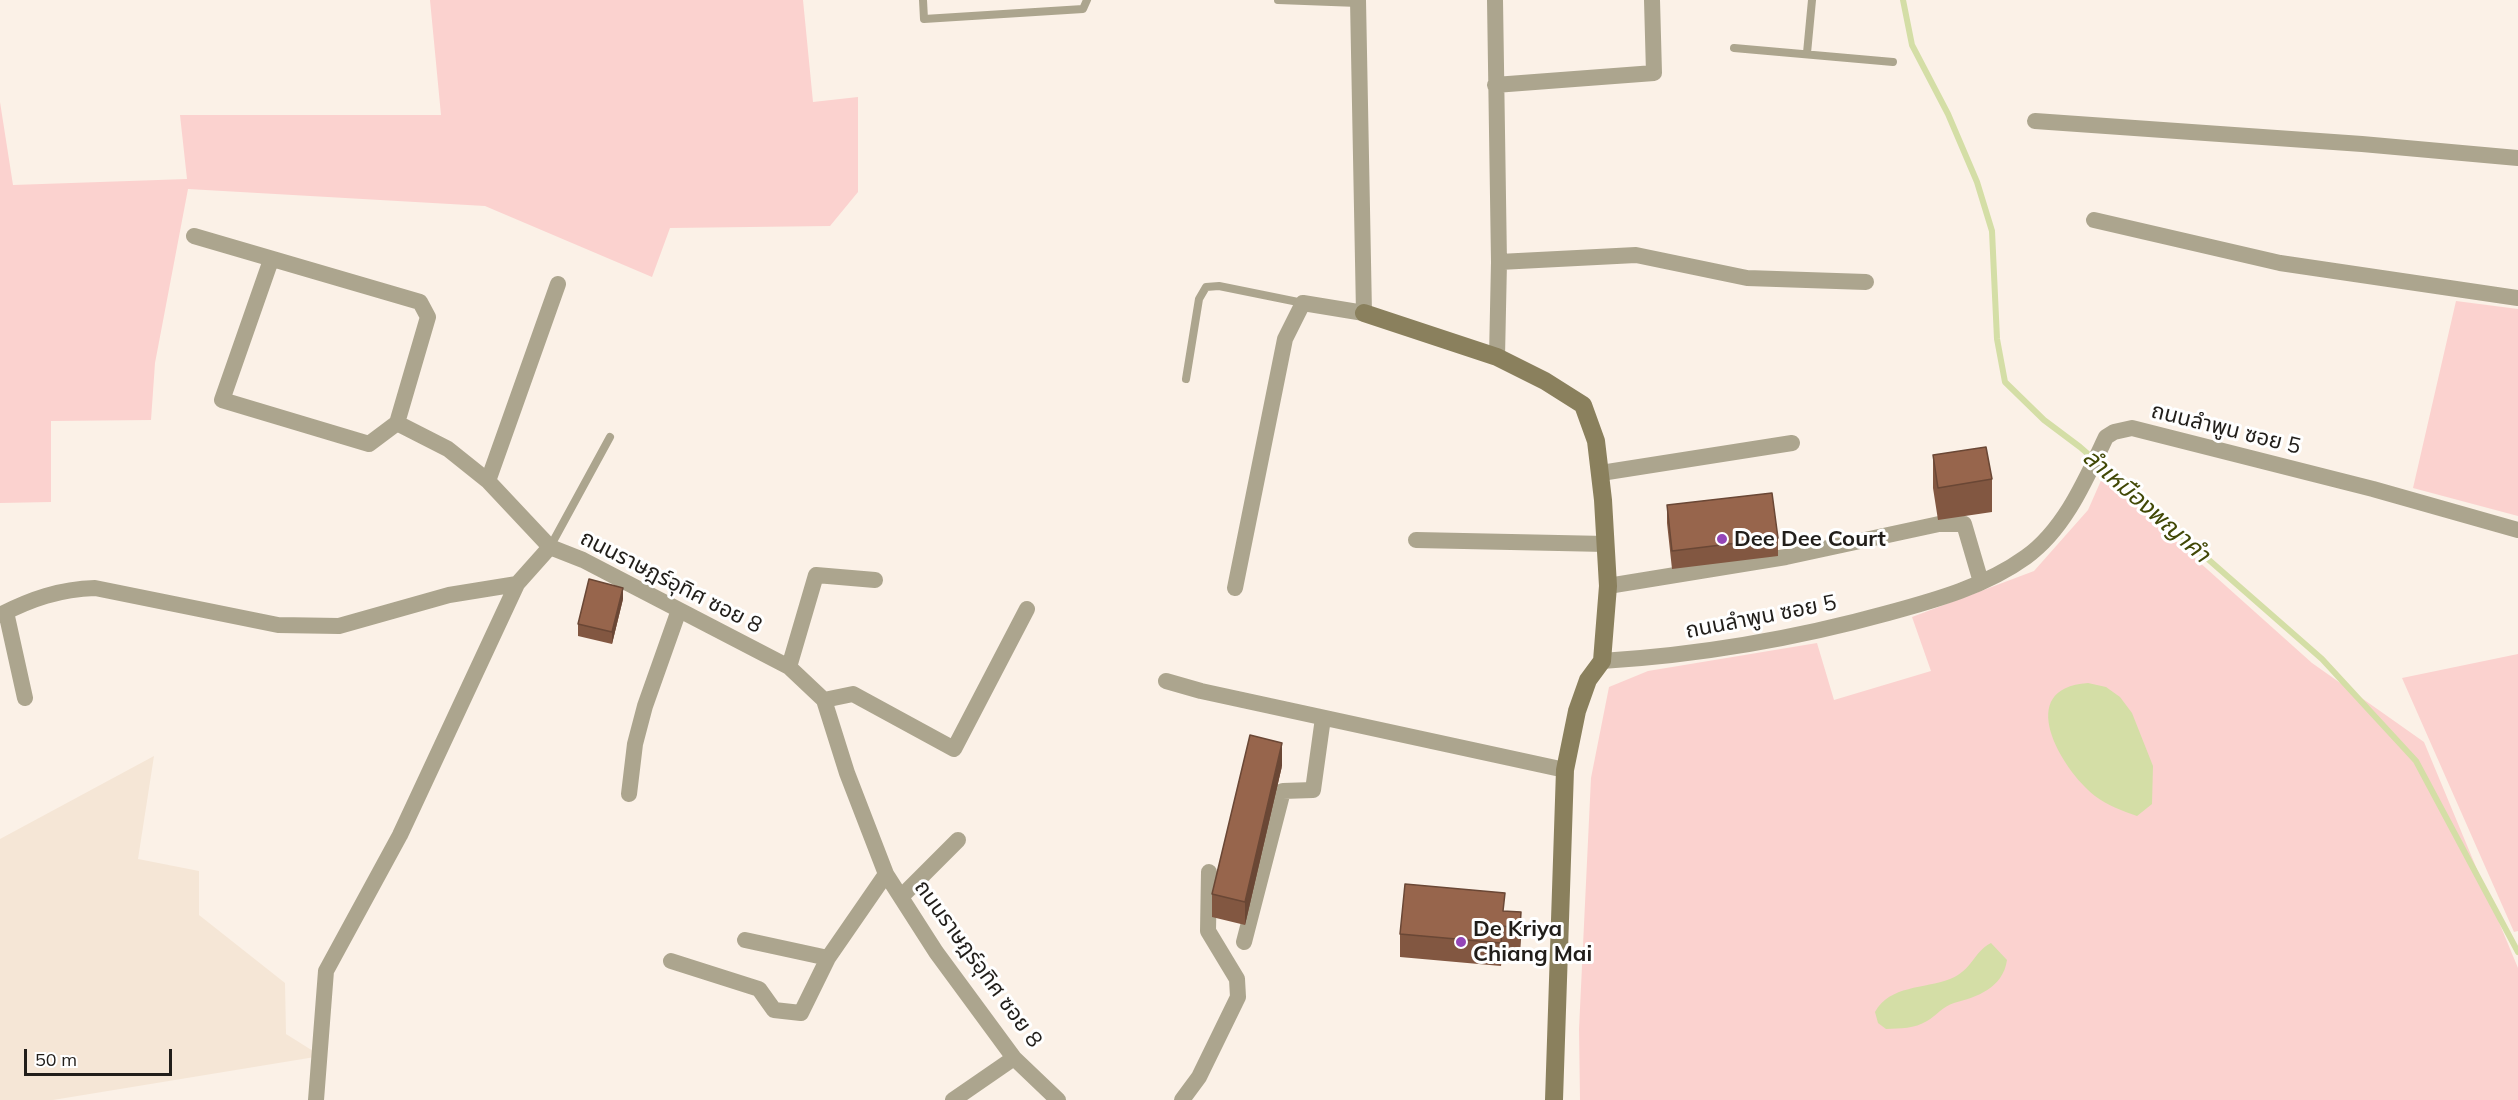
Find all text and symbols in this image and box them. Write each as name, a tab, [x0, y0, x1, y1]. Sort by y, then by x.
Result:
street label: ถนนลำพูน ซอย 5	[2149, 398, 2303, 460]
water label: ลำเหมืองพญาคำ	[2077, 443, 2215, 569]
street label: ถนนราษฎร์อุทิศ ซอย 8	[576, 525, 766, 639]
place label: Dee Dee Court	[1734, 526, 1886, 552]
marker: Dee Dee Court	[1715, 532, 1729, 546]
street label: ถนนลำพูน ซอย 5	[1683, 589, 1839, 645]
street label: ถนนราษฎร์อุทิศ ซอย 8	[908, 875, 1048, 1053]
place label: De Kriya Chiang Mai	[1473, 916, 1592, 968]
marker: De Kriya Chiang Mai	[1454, 935, 1468, 949]
scale bar	[27, 1037, 176, 1075]
text: 50 m	[35, 1048, 77, 1071]

